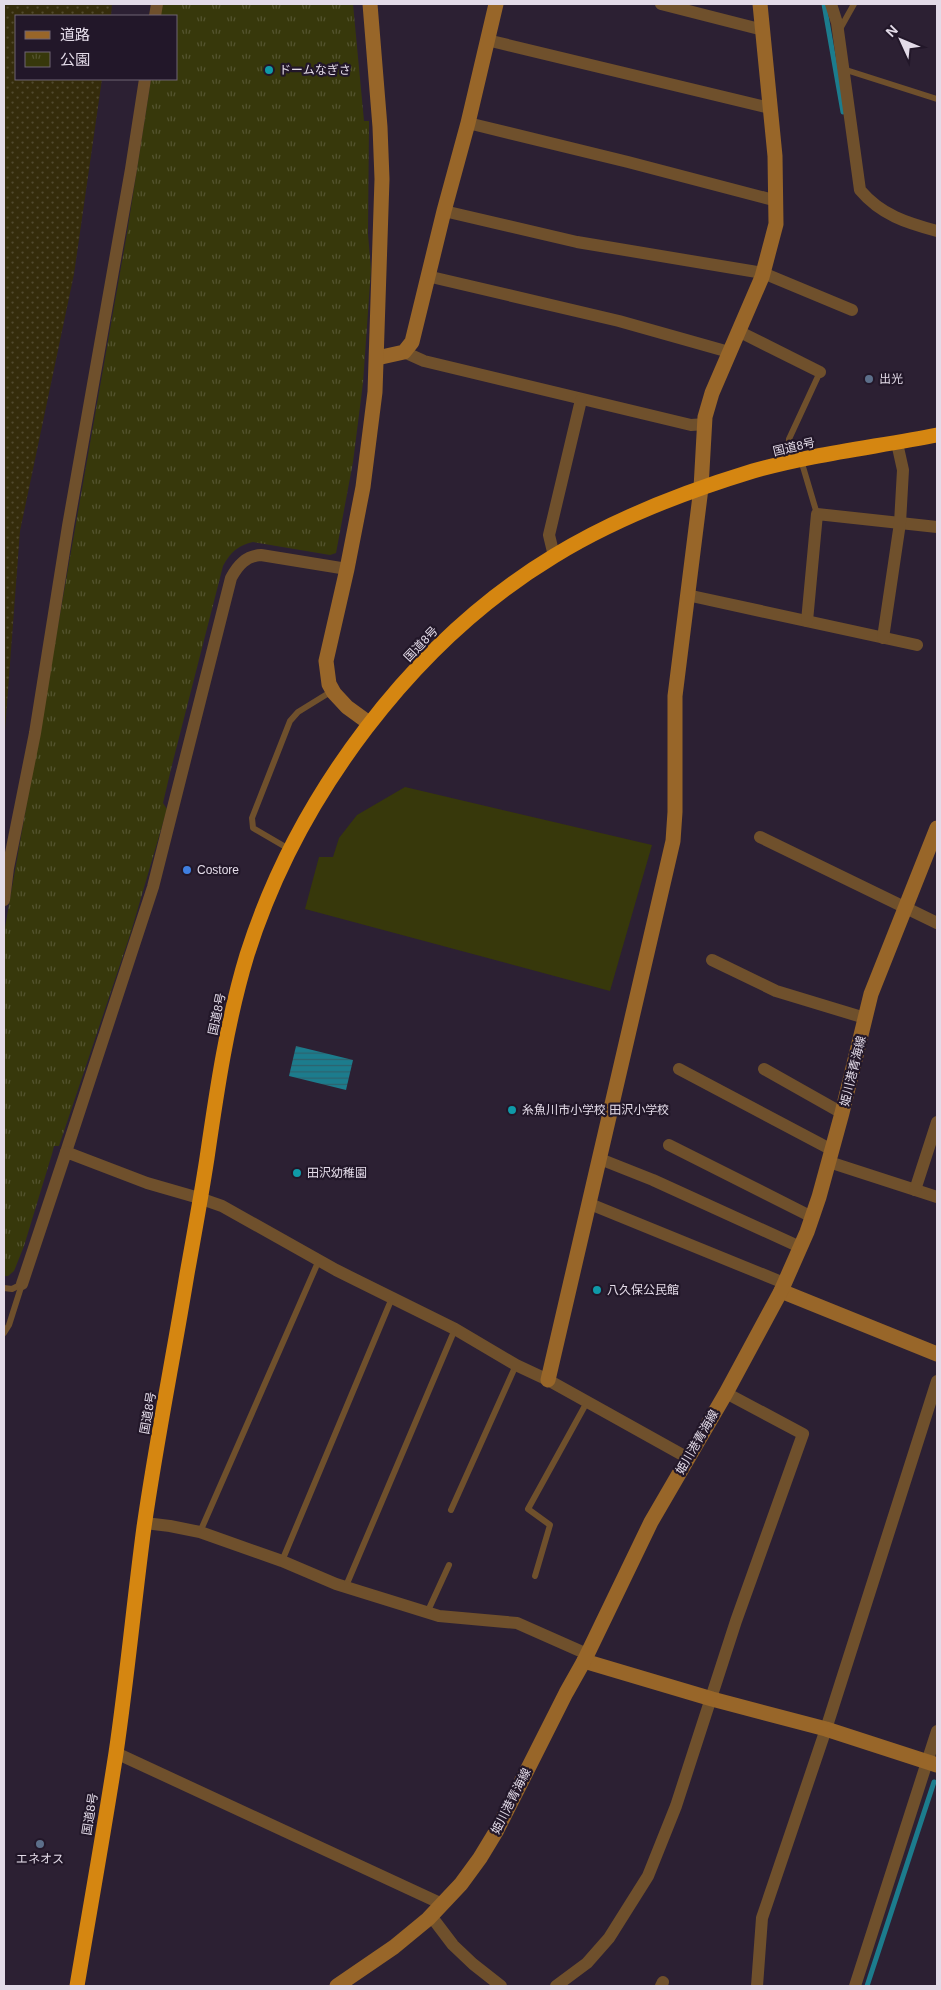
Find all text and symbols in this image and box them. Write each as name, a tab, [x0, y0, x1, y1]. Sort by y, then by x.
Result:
legend	[15, 15, 178, 80]
north arrow	[876, 15, 926, 65]
text: N	[882, 22, 901, 40]
text: 道路	[60, 26, 90, 43]
text: 公園	[60, 51, 90, 68]
place label: ドームなぎさ	[279, 63, 351, 77]
marker: ドームなぎさ	[263, 64, 275, 76]
place label: 出光	[879, 372, 903, 386]
marker: 出光	[863, 373, 875, 385]
street label: 国道8号	[772, 435, 816, 459]
street label: 国道8号	[401, 624, 441, 664]
place label: Costore	[197, 863, 239, 877]
marker: Costore	[181, 864, 193, 876]
street label: 国道8号	[206, 992, 228, 1036]
street label: 姫川港青海線	[837, 1034, 869, 1108]
place label: 糸魚川市小学校 田沢小学校	[522, 1103, 669, 1117]
marker: 糸魚川市小学校 田沢小学校	[506, 1104, 518, 1116]
place label: 田沢幼稚園	[307, 1166, 367, 1180]
marker: 田沢幼稚園	[291, 1167, 303, 1179]
place label: 八久保公民館	[607, 1283, 679, 1297]
marker: 八久保公民館	[591, 1284, 603, 1296]
street label: 国道8号	[137, 1391, 159, 1435]
street label: 姫川港青海線	[673, 1407, 721, 1477]
street label: 姫川港青海線	[488, 1766, 534, 1836]
street label: 国道8号	[80, 1792, 100, 1836]
marker: エネオス	[34, 1838, 46, 1850]
place label: エネオス	[16, 1852, 64, 1866]

